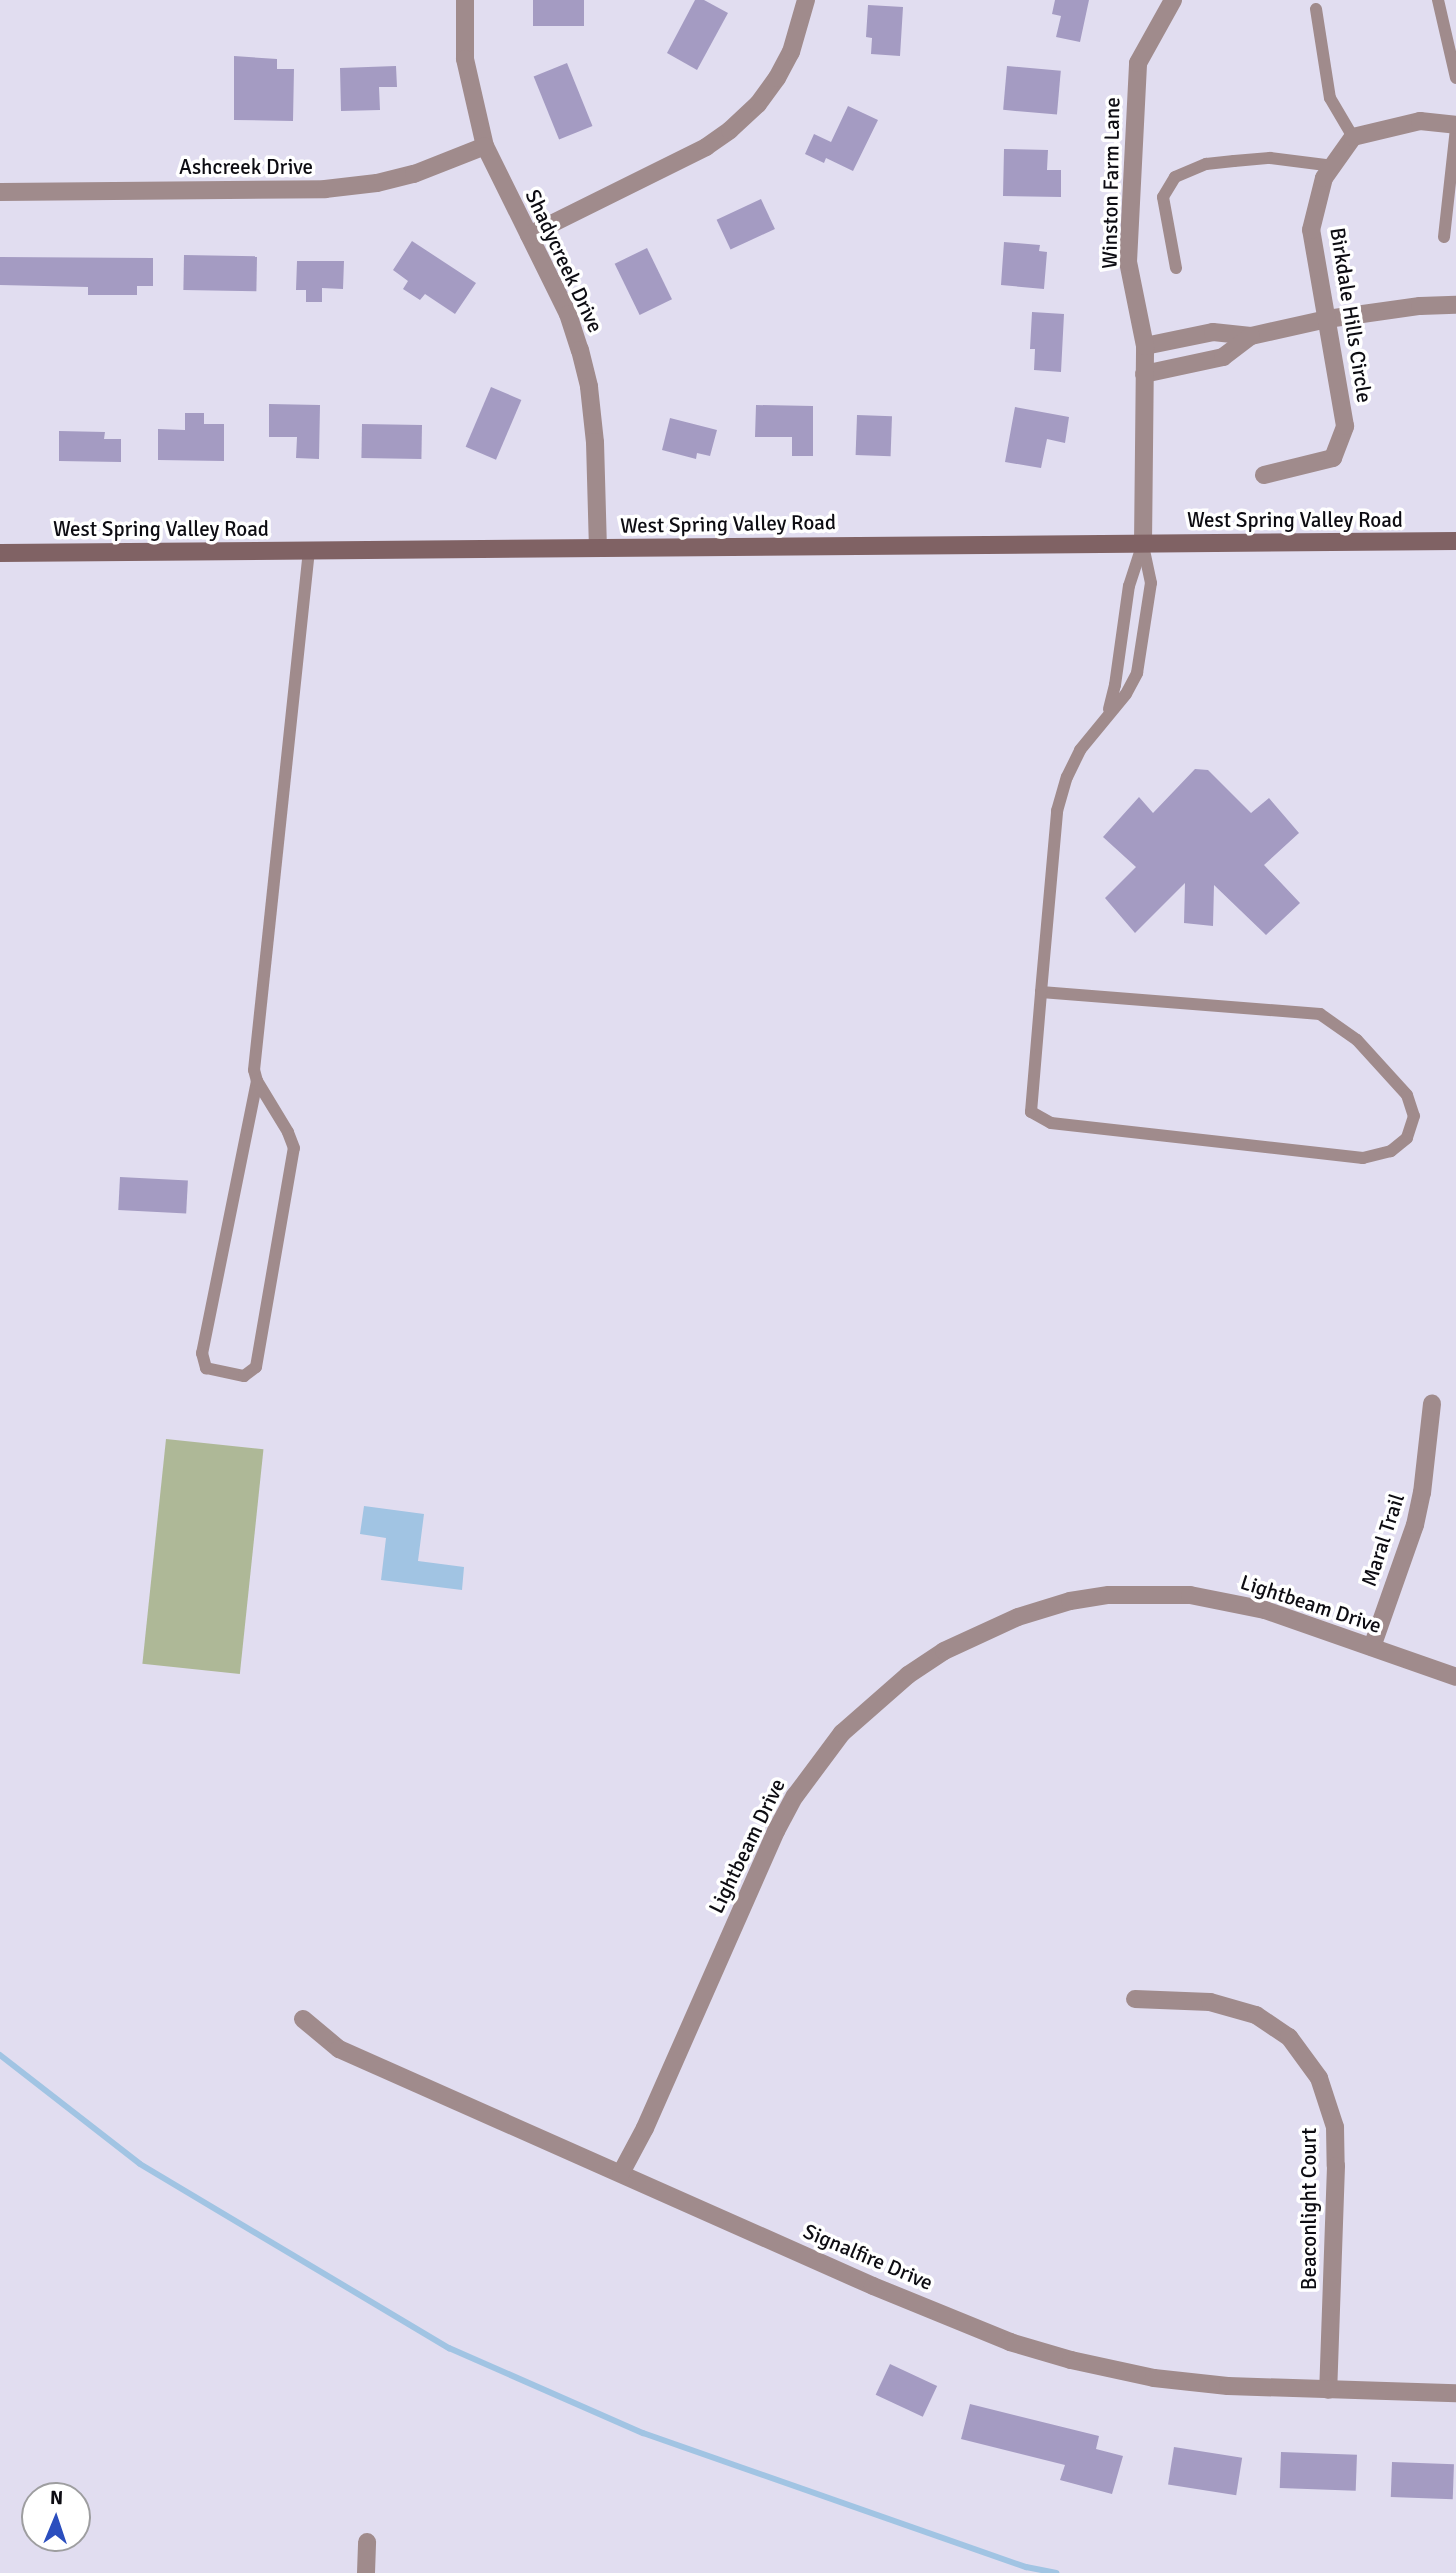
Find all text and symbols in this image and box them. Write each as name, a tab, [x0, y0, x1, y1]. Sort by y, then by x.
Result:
street label: Winston Farm Lane	[1097, 97, 1125, 269]
street label: Ashcreek Drive	[179, 154, 313, 180]
street label: Shadycreek Drive	[520, 186, 608, 336]
street label: Birkdale Hills Circle	[1325, 226, 1377, 404]
street label: West Spring Valley Road	[1187, 507, 1403, 533]
street label: West Spring Valley Road	[620, 510, 836, 538]
street label: West Spring Valley Road	[53, 516, 269, 542]
street label: Maral Trail	[1356, 1490, 1410, 1590]
street label: Lightbeam Drive	[1237, 1569, 1385, 1639]
street label: Lightbeam Drive	[704, 1775, 790, 1917]
street label: Beaconlight Court	[1296, 2128, 1322, 2290]
street label: Signalfire Drive	[799, 2218, 937, 2296]
north arrow	[21, 2482, 91, 2552]
text: N	[50, 2486, 64, 2510]

